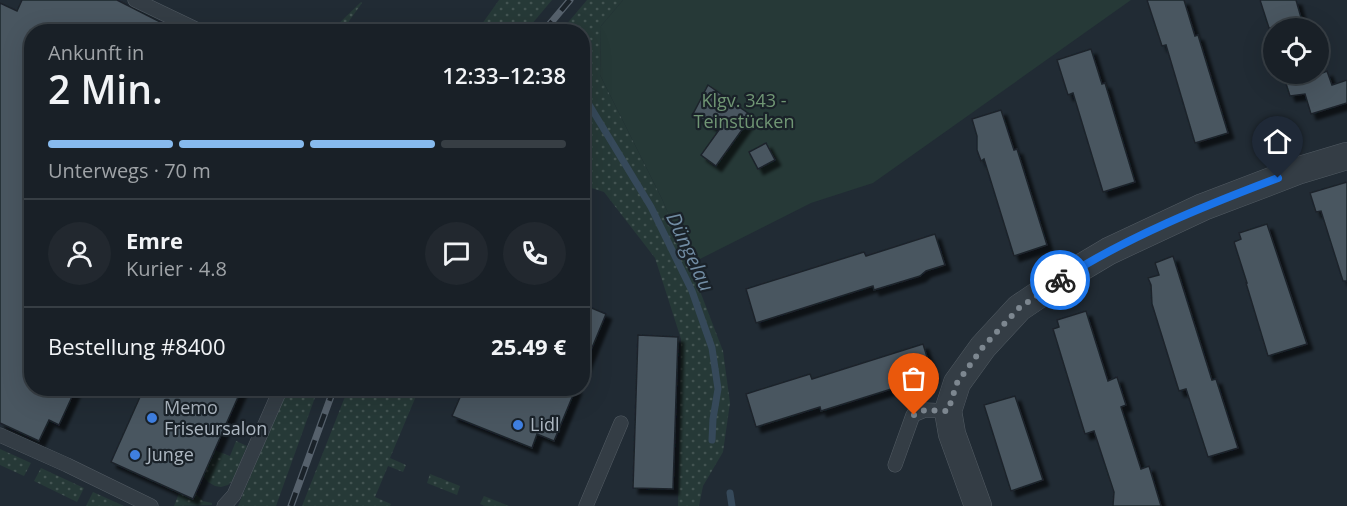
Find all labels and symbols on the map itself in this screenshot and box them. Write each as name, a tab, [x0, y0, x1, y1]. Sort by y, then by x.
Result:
park label: Klgv. 343 - Teinstücken	[694, 88, 794, 133]
pin	[1252, 116, 1303, 178]
water label: Düngelau	[660, 208, 721, 296]
courier	[1030, 250, 1090, 310]
pin	[888, 353, 939, 415]
place label: Memo Friseursalon	[164, 395, 267, 440]
marker: Memo Friseursalon	[145, 411, 159, 425]
place label: Lidl	[530, 412, 560, 436]
marker: Lidl	[511, 418, 525, 432]
place label: Junge	[145, 442, 194, 466]
marker: Junge	[128, 448, 142, 462]

